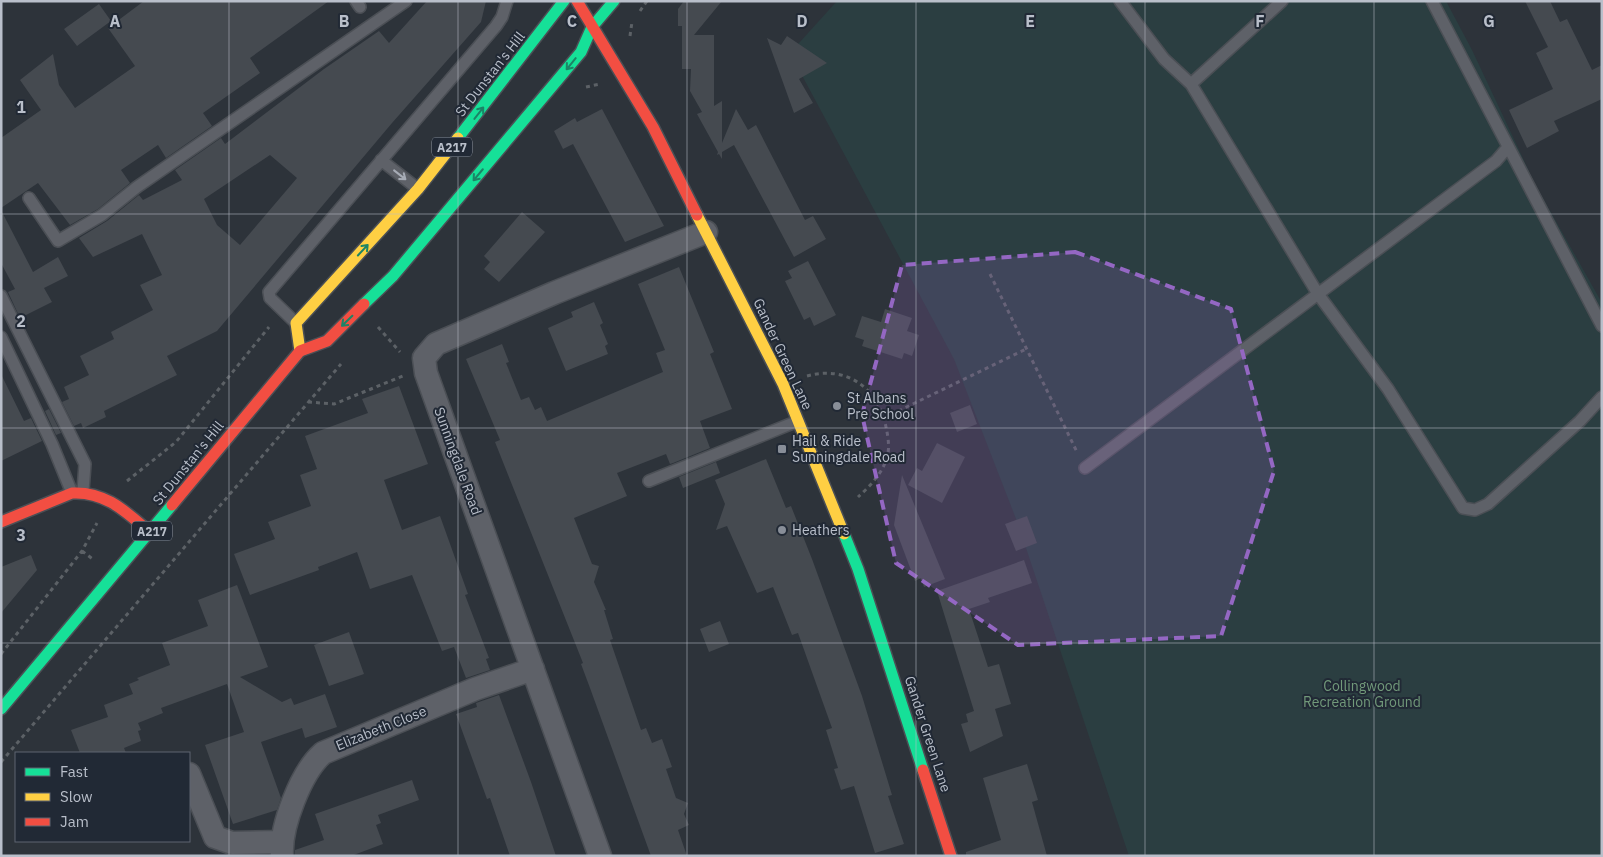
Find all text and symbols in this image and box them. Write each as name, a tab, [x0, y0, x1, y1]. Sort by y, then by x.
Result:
text: A	[110, 11, 121, 31]
text: B	[339, 11, 350, 31]
text: C	[567, 11, 577, 31]
text: D	[796, 11, 808, 31]
text: E	[1025, 11, 1035, 31]
text: F	[1255, 11, 1265, 31]
text: G	[1483, 11, 1495, 31]
street label: St Dunstan's Hill	[451, 28, 529, 120]
one-way arrow	[566, 58, 577, 71]
text: 1	[16, 97, 26, 117]
one-way arrow	[473, 106, 484, 119]
road number: A217	[432, 138, 472, 156]
one-way arrow	[473, 168, 484, 181]
one-way arrow	[393, 169, 406, 180]
one-way arrow	[357, 243, 368, 256]
street label: Gander Green Lane	[749, 295, 817, 413]
text: 2	[16, 311, 26, 331]
one-way arrow	[341, 315, 354, 327]
place label: St Albans Pre School	[847, 389, 914, 423]
marker: St Albans Pre School	[831, 400, 843, 412]
street label: Sunningdale Road	[430, 405, 486, 517]
street label: St Dunstan's Hill	[149, 417, 228, 509]
place label: Hail & Ride Sunningdale Road	[792, 432, 905, 466]
marker: Hail & Ride Sunningdale Road	[776, 443, 788, 455]
place label: Heathers	[792, 521, 850, 539]
road number: A217	[132, 522, 172, 540]
marker: Heathers	[776, 524, 788, 536]
text: 3	[16, 525, 26, 545]
street label: Gander Green Lane	[901, 674, 955, 795]
park label: Collingwood Recreation Ground	[1303, 677, 1421, 711]
street label: Elizabeth Close	[333, 702, 429, 754]
legend	[15, 752, 190, 842]
text: Fast	[60, 762, 88, 781]
text: Slow	[60, 787, 93, 806]
text: Jam	[60, 812, 89, 831]

